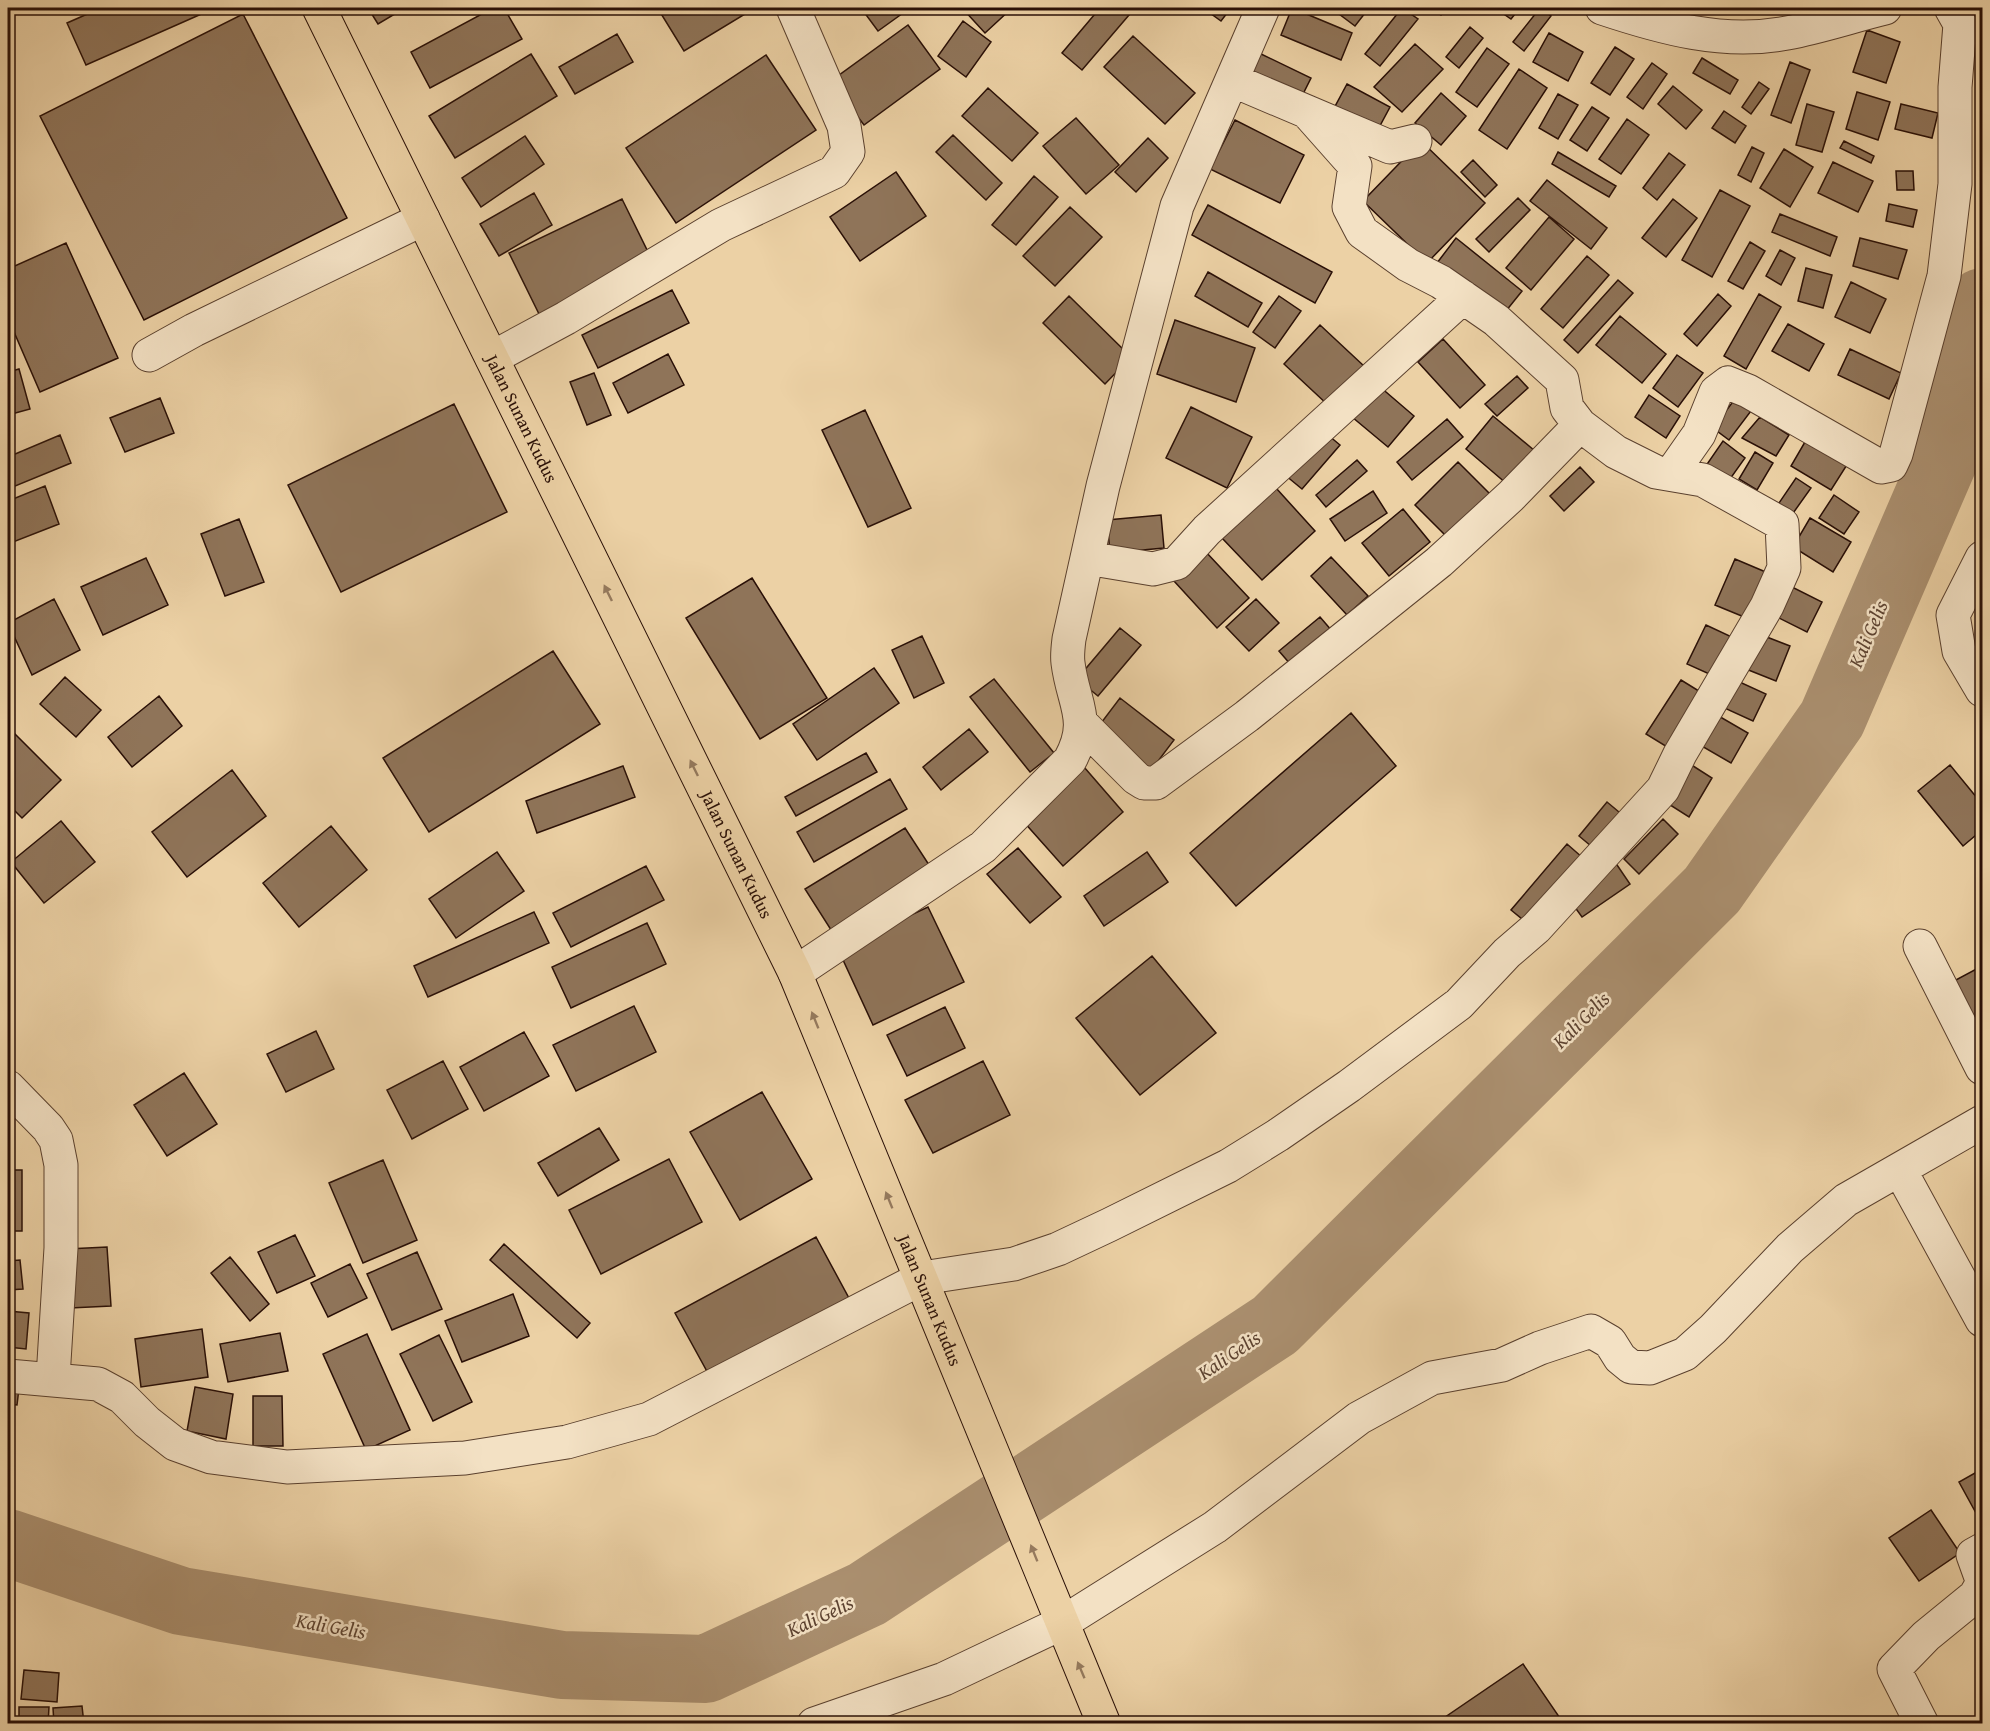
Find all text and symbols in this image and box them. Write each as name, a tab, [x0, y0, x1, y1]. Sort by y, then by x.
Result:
street label: Jalan Sunan Kudus	[478, 348, 565, 487]
one-way arrow	[603, 585, 612, 602]
water label: Kali Gelis	[1840, 595, 1895, 673]
one-way arrow	[689, 759, 699, 776]
street label: Jalan Sunan Kudus	[693, 784, 780, 923]
water label: Kali Gelis	[1545, 984, 1616, 1055]
one-way arrow	[810, 1010, 820, 1028]
one-way arrow	[884, 1190, 894, 1208]
street label: Jalan Sunan Kudus	[890, 1228, 969, 1370]
water label: Kali Gelis	[1191, 1322, 1267, 1387]
one-way arrow	[1029, 1544, 1038, 1562]
water label: Kali Gelis	[781, 1587, 858, 1644]
water label: Kali Gelis	[293, 1605, 369, 1646]
one-way arrow	[1076, 1660, 1086, 1678]

